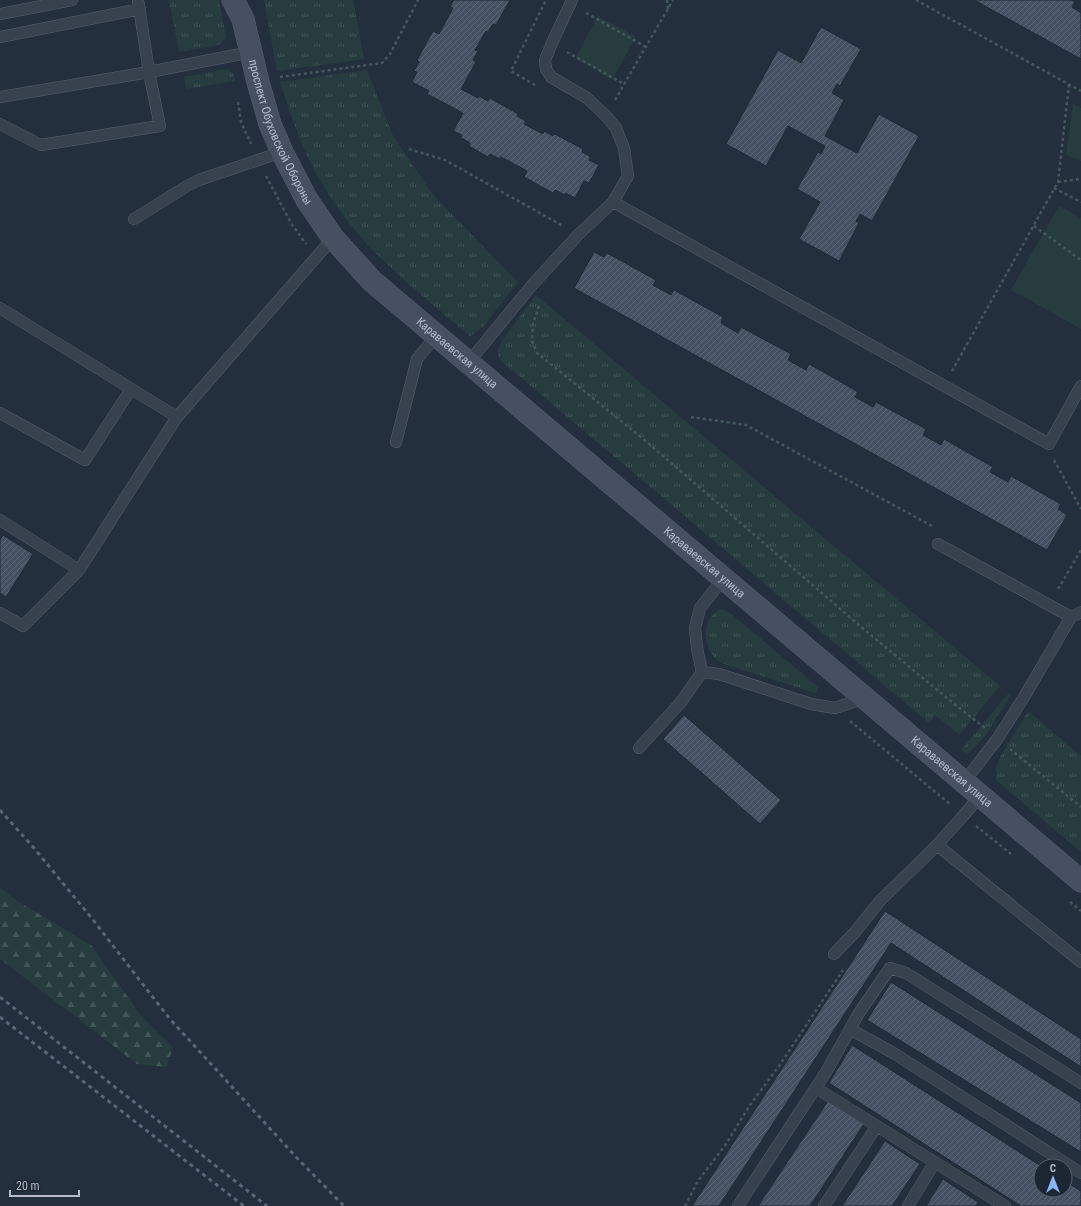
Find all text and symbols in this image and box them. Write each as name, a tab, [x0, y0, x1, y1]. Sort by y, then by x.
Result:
street label: проспект Обуховской Обороны	[246, 58, 315, 208]
street label: Караваевская улица	[413, 315, 501, 392]
street label: Караваевская улица	[661, 524, 748, 601]
street label: Караваевская улица	[908, 733, 995, 810]
north arrow	[1033, 1158, 1073, 1198]
text: С	[1050, 1162, 1056, 1175]
scale bar	[10, 1172, 79, 1198]
text: 20 m	[16, 1179, 40, 1193]

